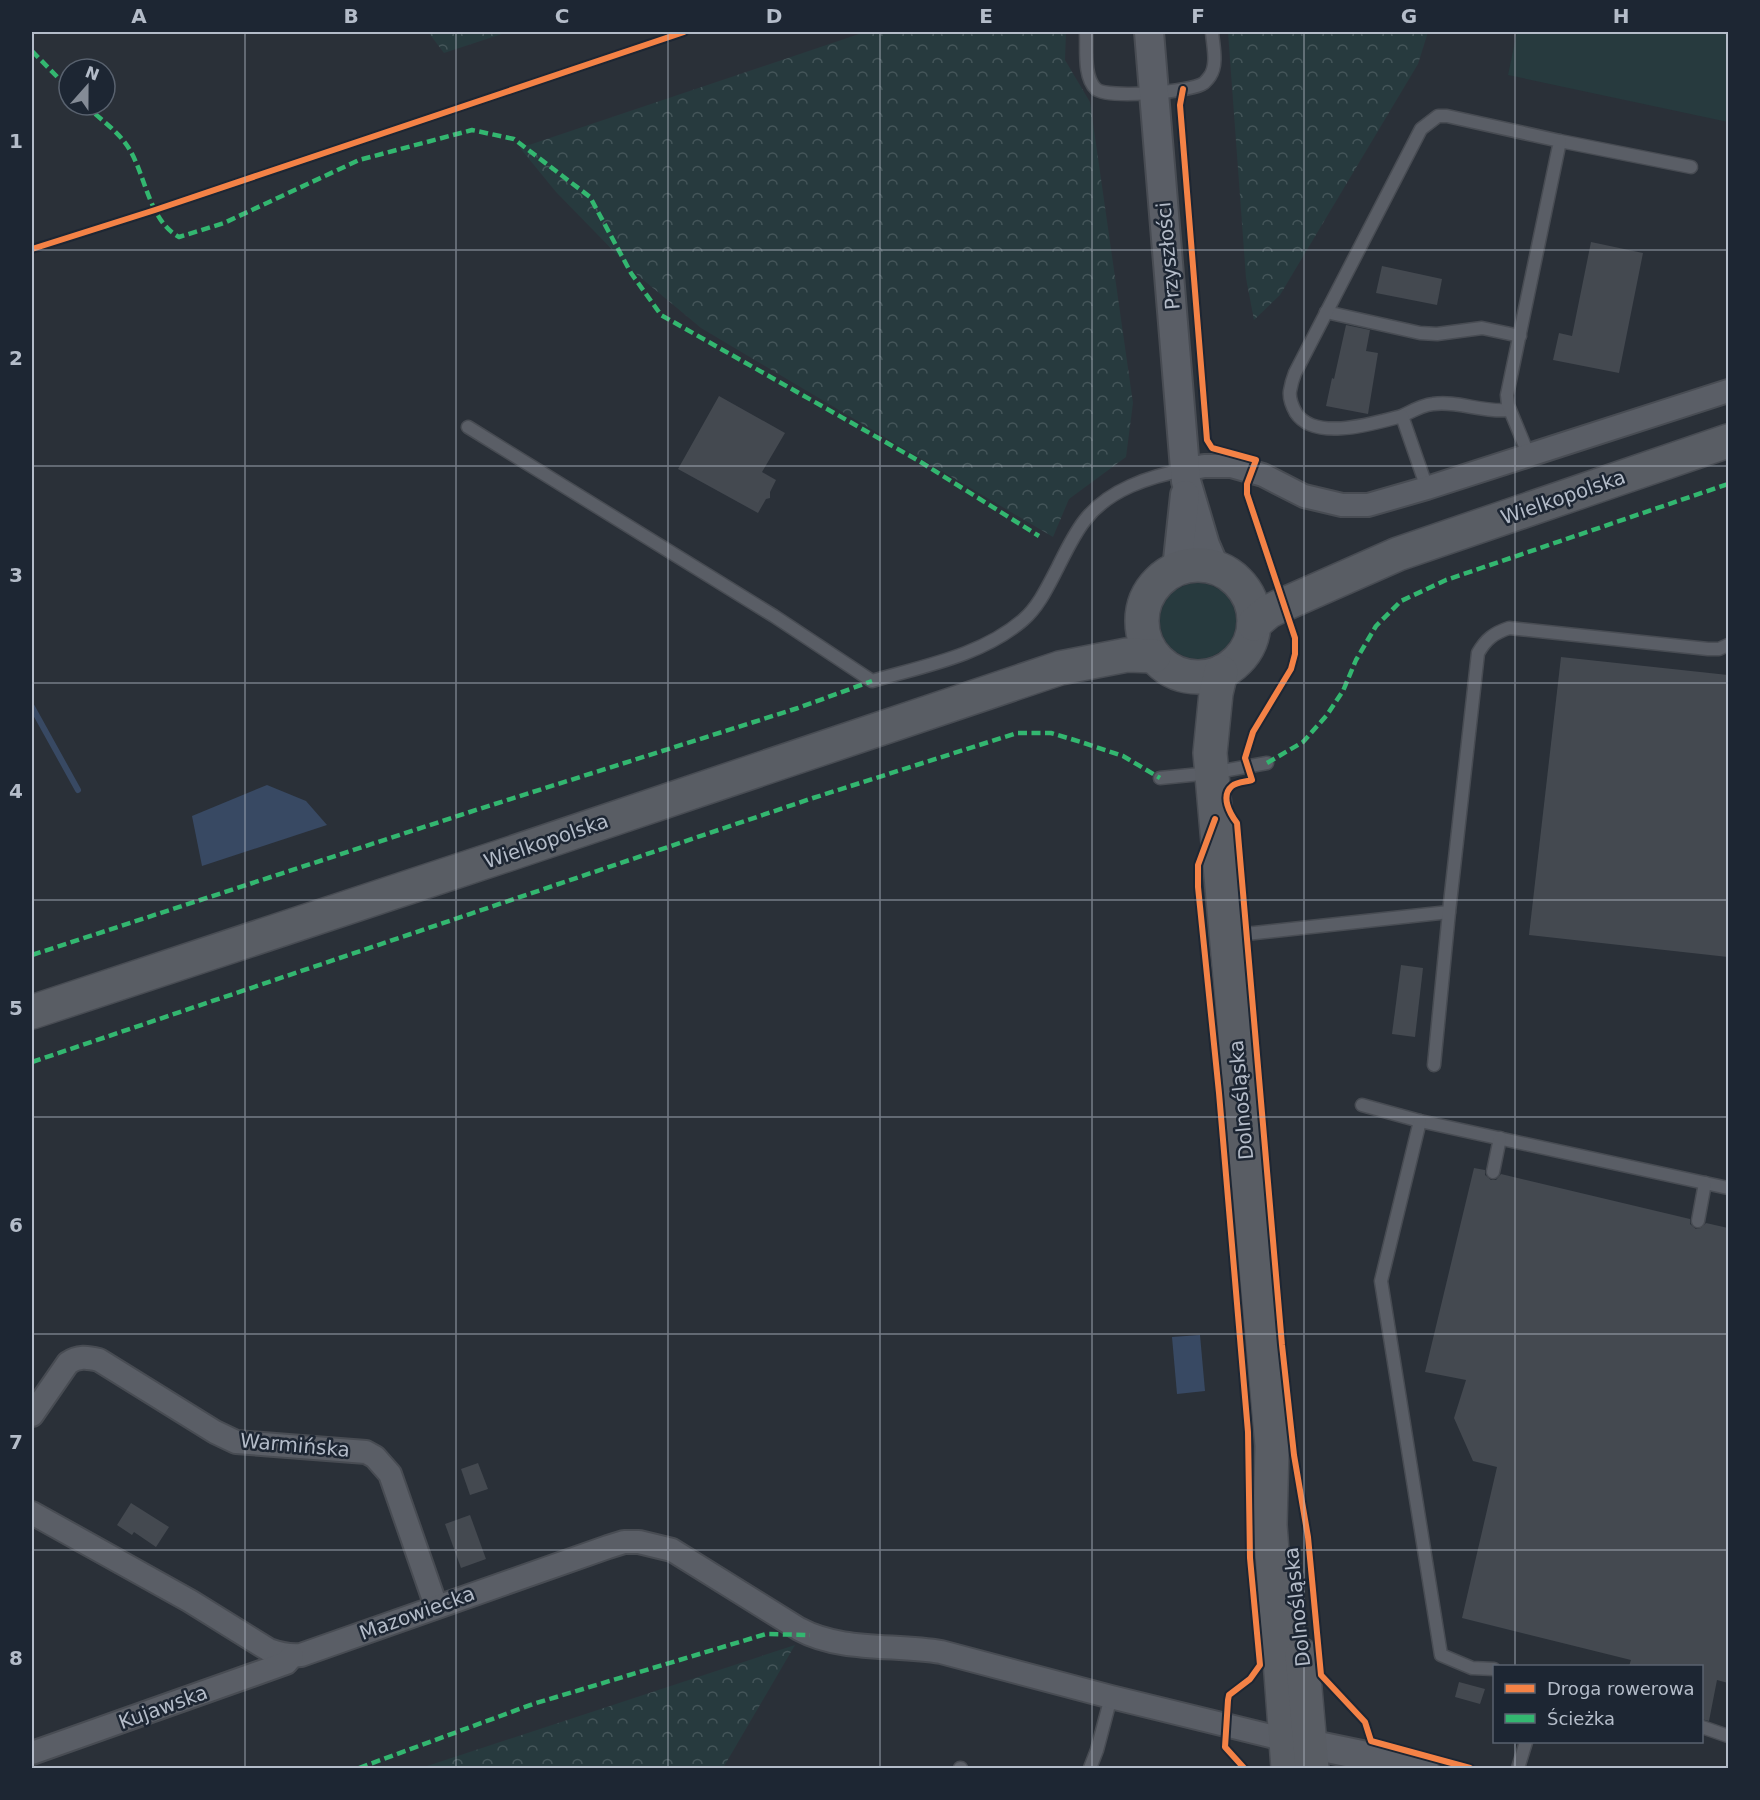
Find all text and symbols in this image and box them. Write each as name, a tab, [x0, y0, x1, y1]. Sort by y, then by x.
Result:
text: A	[131, 4, 147, 28]
text: B	[343, 4, 359, 28]
text: C	[555, 4, 569, 28]
text: D	[766, 4, 782, 28]
text: E	[979, 4, 993, 28]
text: F	[1191, 4, 1205, 28]
text: G	[1401, 4, 1417, 28]
text: H	[1613, 4, 1629, 28]
north arrow	[57, 57, 117, 117]
text: N	[83, 62, 102, 85]
text: 1	[9, 129, 23, 153]
street label: Przyszłości	[1151, 201, 1185, 311]
text: 2	[9, 346, 23, 370]
street label: Wielkopolska	[1498, 464, 1628, 530]
text: 3	[9, 563, 23, 587]
text: 4	[9, 779, 23, 803]
street label: Wielkopolska	[481, 808, 611, 874]
text: 5	[9, 996, 23, 1020]
street label: Dolnośląska	[1224, 1039, 1258, 1161]
text: 6	[9, 1213, 23, 1237]
street label: Warmińska	[239, 1428, 351, 1462]
text: 7	[9, 1430, 23, 1454]
street label: Dolnośląska	[1279, 1546, 1315, 1668]
street label: Mazowiecka	[356, 1581, 478, 1645]
text: 8	[9, 1646, 23, 1670]
legend	[1493, 1665, 1703, 1743]
text: Droga rowerowa	[1547, 1678, 1695, 1699]
street label: Kujawska	[115, 1680, 211, 1734]
text: Ścieżka	[1547, 1708, 1615, 1729]

